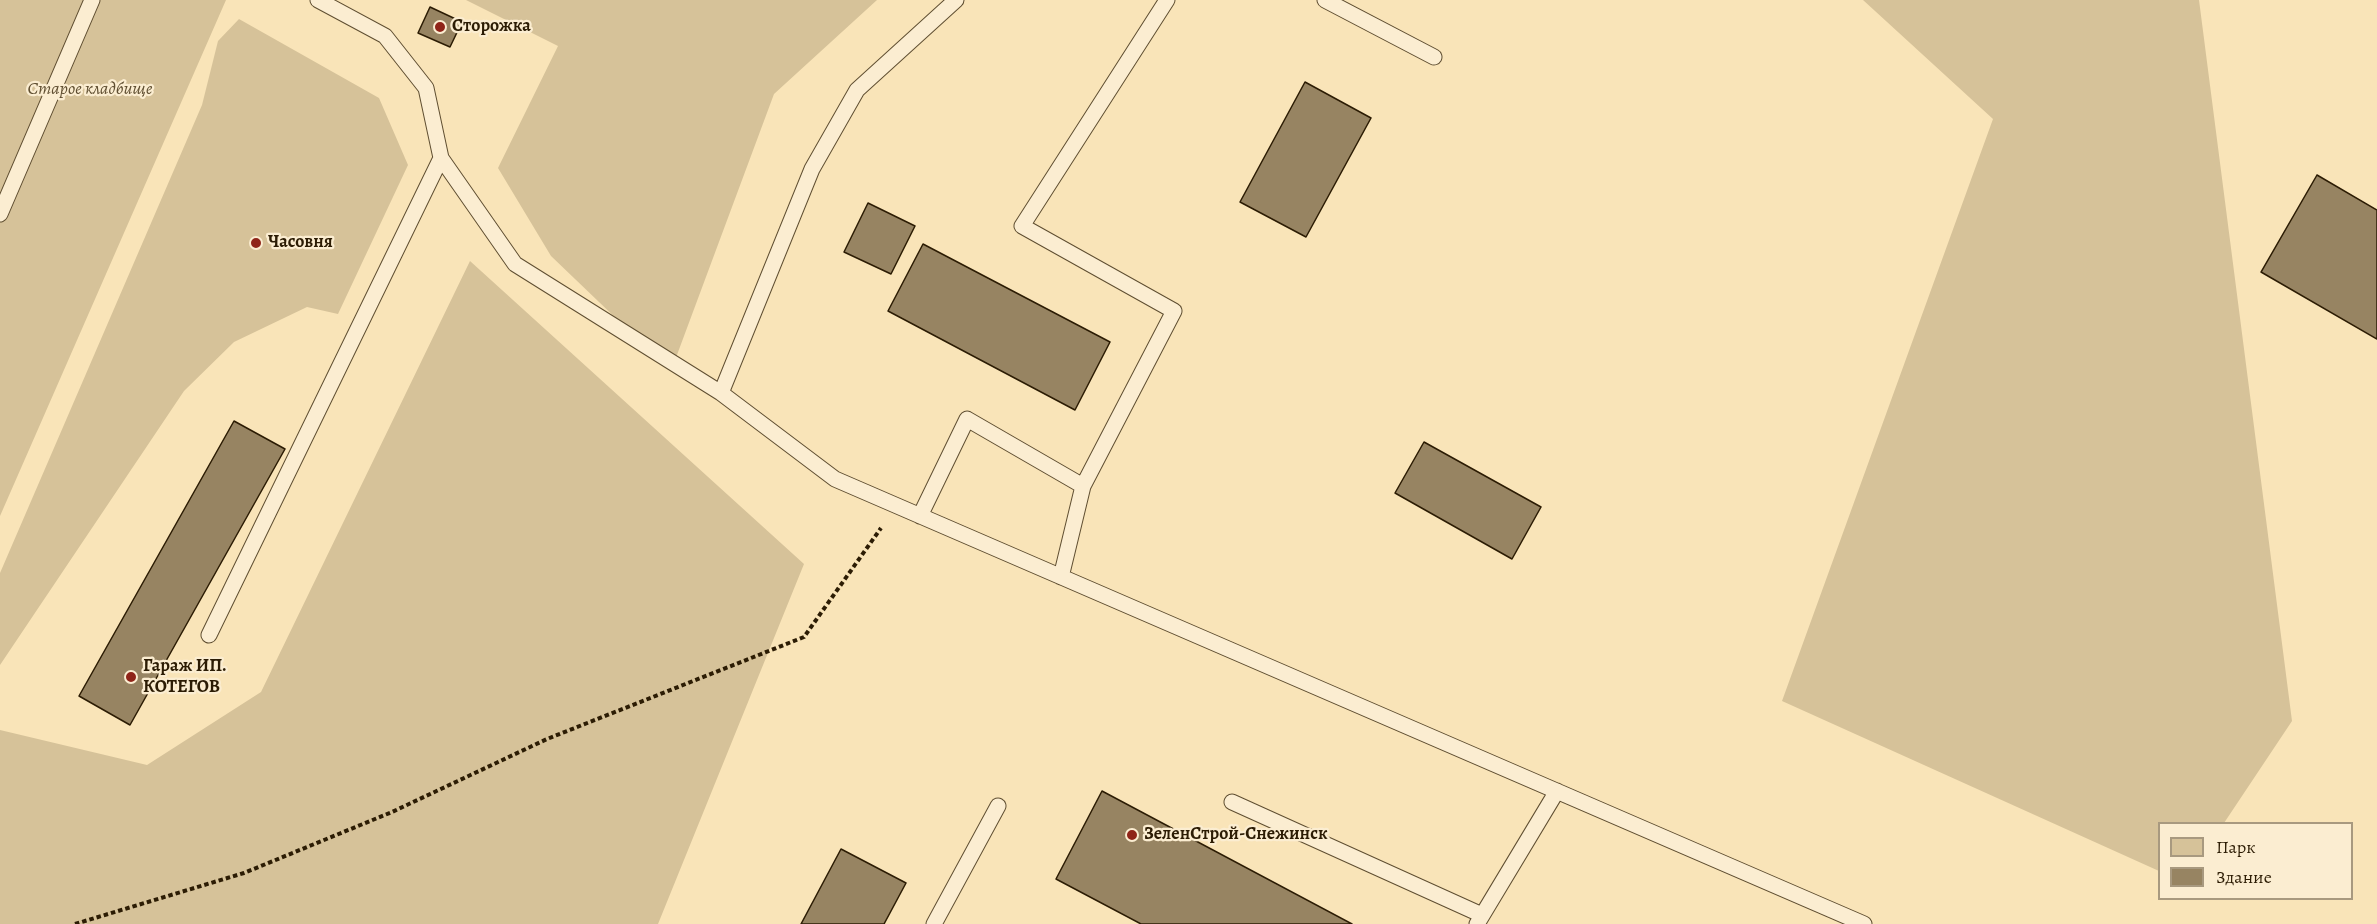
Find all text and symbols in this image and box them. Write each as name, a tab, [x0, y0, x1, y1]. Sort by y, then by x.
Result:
place label: Сторожка	[452, 16, 531, 38]
marker: Сторожка	[433, 20, 447, 34]
park label: Старое кладбище	[28, 79, 152, 101]
place label: Часовня	[268, 232, 333, 254]
marker: Часовня	[249, 236, 263, 250]
place label: Гараж ИП. КОТЕГОВ	[143, 656, 227, 698]
marker: Гараж ИП. КОТЕГОВ	[124, 670, 138, 684]
legend	[2158, 822, 2353, 900]
place label: ЗеленСтрой-Снежинск	[1144, 824, 1328, 846]
marker: ЗеленСтрой-Снежинск	[1125, 828, 1139, 842]
text: Парк	[2216, 835, 2256, 859]
text: Здание	[2216, 865, 2272, 889]

